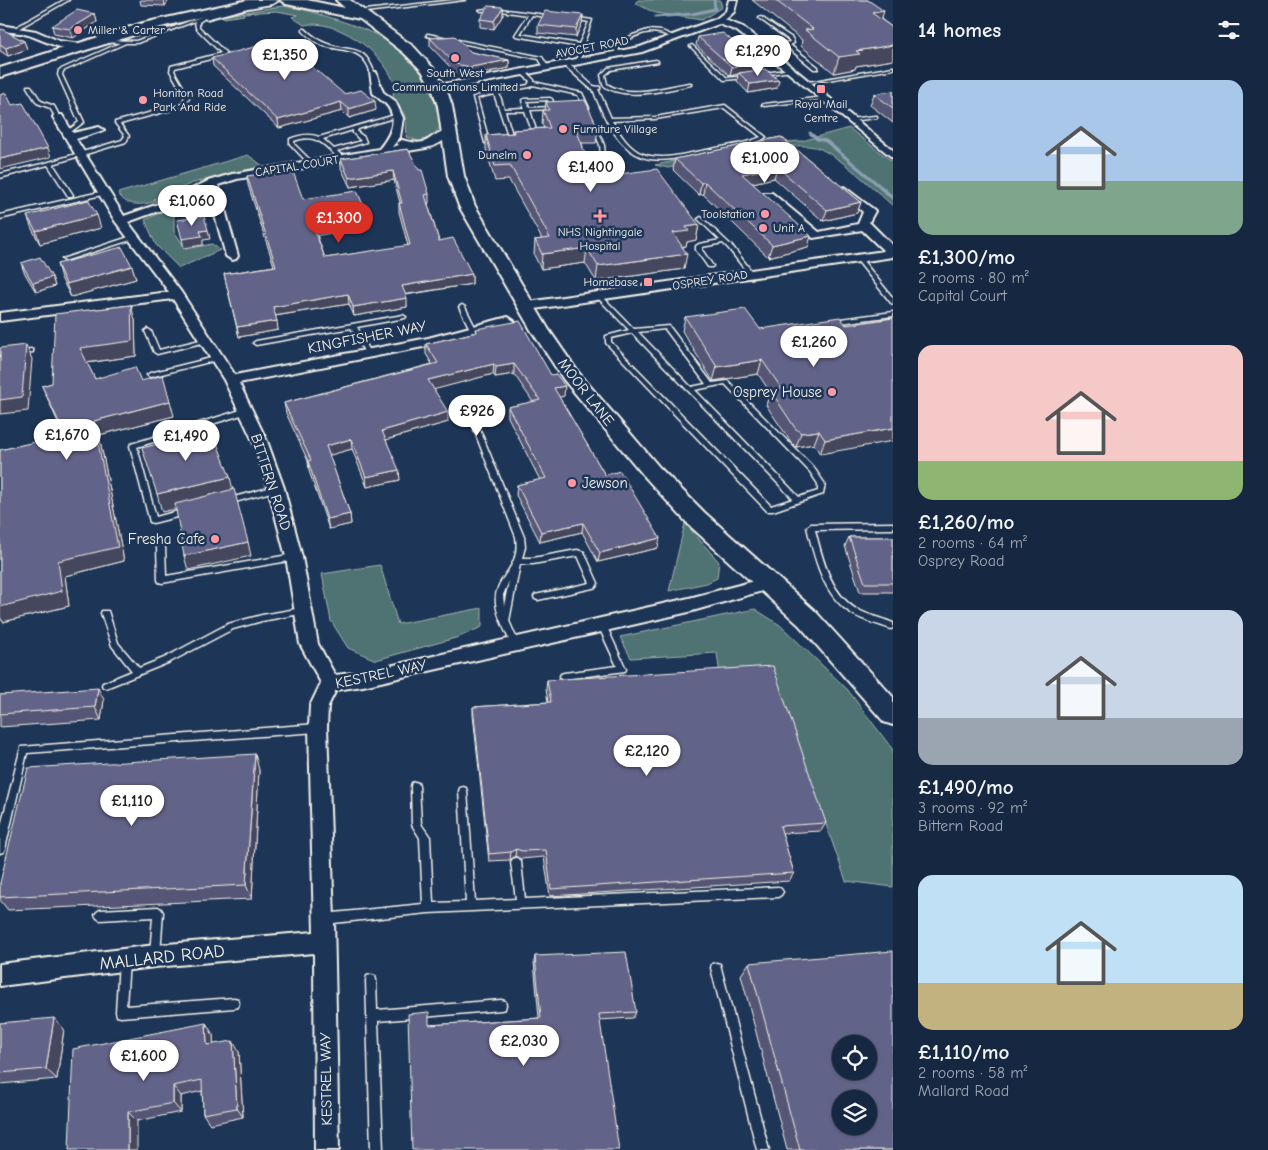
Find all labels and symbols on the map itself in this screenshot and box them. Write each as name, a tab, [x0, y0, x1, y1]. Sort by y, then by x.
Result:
place label: Miller & Carter	[88, 23, 165, 37]
marker: Miller & Carter	[72, 24, 84, 36]
street label: AVOCET ROAD	[554, 33, 630, 61]
pin: £1,290	[717, 34, 799, 77]
pin: £1,350	[244, 38, 326, 81]
marker: South West Communications Limited	[449, 52, 461, 64]
place label: South West Communications Limited	[392, 66, 518, 94]
marker: Royal Mail Centre	[815, 83, 827, 95]
place label: Honiton Road Park And Ride	[153, 86, 226, 114]
marker: Honiton Road Park And Ride	[137, 94, 149, 106]
place label: Royal Mail Centre	[795, 97, 847, 125]
place label: Furniture Village	[573, 122, 657, 136]
marker: Furniture Village	[557, 123, 569, 135]
pin: £1,000	[724, 142, 806, 184]
place label: Dunelm	[478, 148, 517, 162]
marker: Dunelm	[521, 149, 533, 161]
pin: £1,400	[550, 150, 632, 193]
street label: CAPITAL COURT	[254, 152, 341, 180]
pin: £1,060	[151, 184, 233, 227]
pin: £1,300	[298, 202, 380, 244]
place label: Toolstation	[701, 207, 755, 221]
marker: Toolstation	[759, 208, 771, 220]
marker: NHS Nightingale Hospital	[593, 209, 607, 223]
place label: Unit A	[773, 221, 805, 235]
marker: Unit A	[757, 222, 769, 234]
place label: NHS Nightingale Hospital	[558, 225, 642, 253]
street label: OSPREY ROAD	[671, 267, 749, 293]
place label: Homebase	[583, 275, 638, 289]
marker: Homebase	[642, 276, 654, 288]
street label: KINGFISHER WAY	[306, 317, 428, 357]
pin: £1,260	[773, 326, 855, 368]
street label: MOOR LANE	[554, 355, 618, 429]
place label: Osprey House	[733, 383, 822, 401]
marker: Osprey House	[826, 386, 838, 398]
pin: £926	[447, 394, 507, 437]
pin: £1,670	[26, 418, 108, 461]
pin: £1,490	[145, 420, 227, 462]
street label: BITTERN ROAD	[247, 431, 295, 533]
place label: Jewson	[582, 474, 628, 492]
marker: Jewson	[566, 477, 578, 489]
place label: Fresha Cafe	[128, 530, 205, 548]
marker: Fresha Cafe	[209, 533, 221, 545]
street label: KESTREL WAY	[334, 656, 428, 692]
pin: £2,120	[606, 734, 688, 777]
pin: £1,110	[91, 784, 173, 827]
street label: MALLARD ROAD	[98, 940, 226, 975]
pin: £2,030	[483, 1024, 565, 1067]
street label: KESTREL WAY	[316, 1032, 336, 1126]
pin: £1,600	[103, 1040, 185, 1082]

